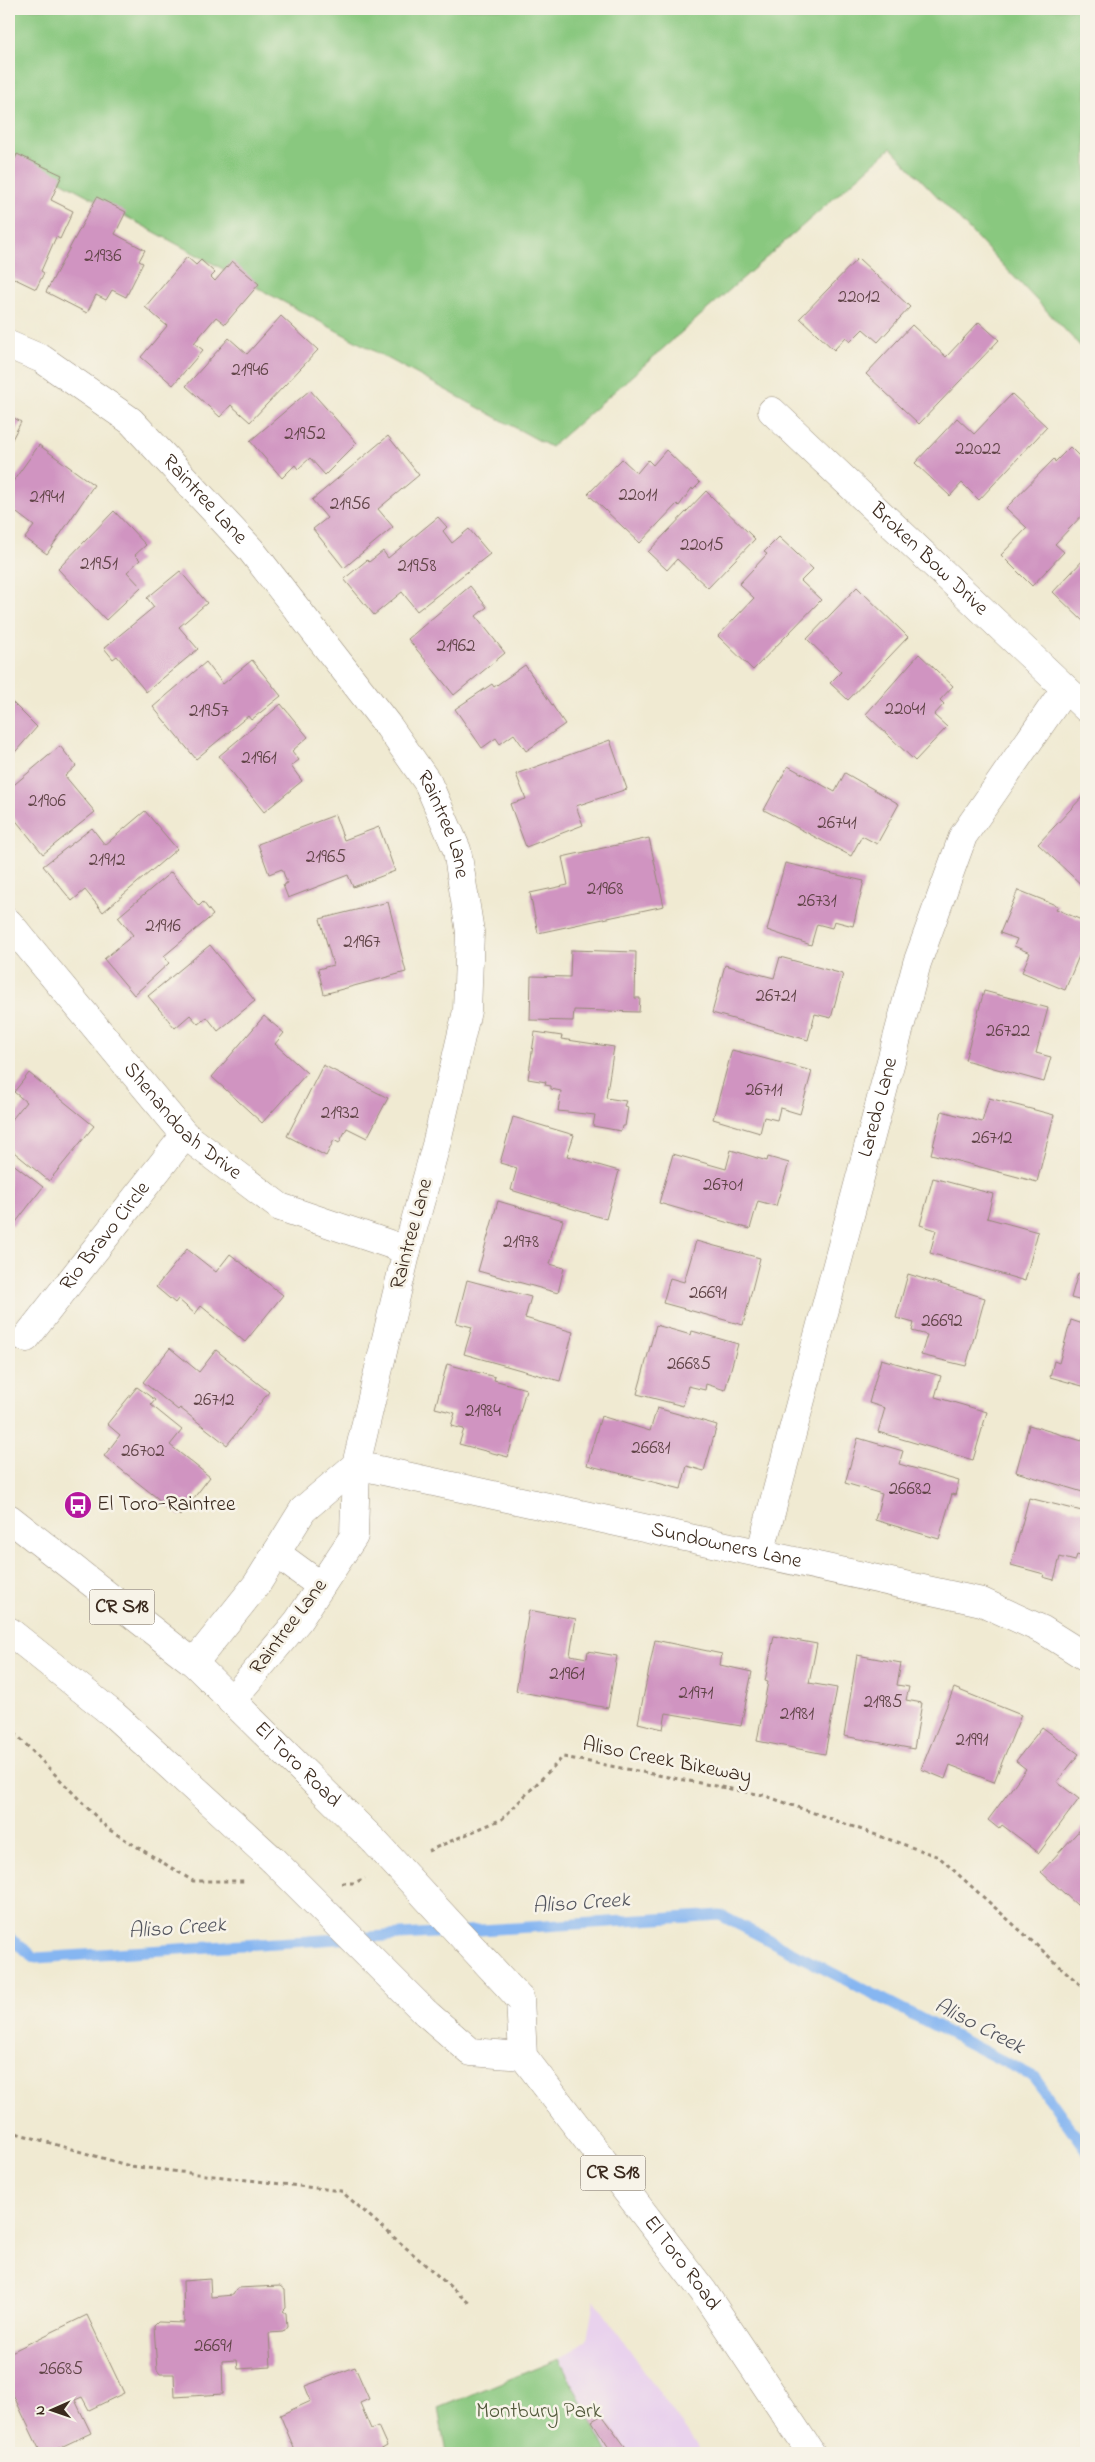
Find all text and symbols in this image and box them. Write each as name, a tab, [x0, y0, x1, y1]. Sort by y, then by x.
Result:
house number: 21936	[84, 243, 122, 270]
house number: 22012	[838, 284, 880, 311]
house number: 21946	[231, 357, 269, 384]
house number: 21952	[284, 421, 326, 448]
house number: 22022	[955, 436, 1001, 463]
street label: Raintree Lane	[155, 448, 254, 552]
house number: 22011	[618, 482, 658, 509]
house number: 21941	[29, 484, 65, 511]
house number: 21956	[330, 491, 370, 518]
street label: Broken Bow Drive	[862, 495, 995, 623]
house number: 22015	[680, 532, 724, 559]
house number: 21951	[80, 551, 118, 578]
house number: 21958	[397, 553, 437, 580]
house number: 21962	[436, 633, 476, 660]
house number: 22041	[885, 696, 925, 723]
house number: 21957	[189, 698, 229, 725]
house number: 21961	[241, 745, 277, 772]
street label: Raintree Lane	[409, 765, 476, 881]
house number: 21906	[28, 788, 66, 815]
house number: 26741	[817, 810, 857, 837]
house number: 21965	[306, 844, 346, 871]
house number: 21912	[89, 847, 125, 874]
house number: 21968	[587, 876, 623, 903]
house number: 26731	[797, 888, 837, 915]
house number: 21916	[145, 913, 181, 940]
house number: 21967	[343, 929, 381, 956]
house number: 26721	[755, 983, 797, 1010]
house number: 26722	[986, 1018, 1030, 1045]
street label: Laredo Lane	[851, 1054, 906, 1161]
street label: Shenandoah Drive	[116, 1056, 248, 1188]
house number: 26711	[745, 1077, 783, 1104]
house number: 21932	[321, 1100, 359, 1127]
house number: 26712	[971, 1125, 1013, 1152]
house number: 26701	[703, 1172, 743, 1199]
street label: Rio Bravo Circle	[53, 1175, 158, 1298]
street label: Raintree Lane	[383, 1175, 441, 1293]
house number: 21978	[503, 1229, 539, 1256]
house number: 26691	[689, 1280, 727, 1307]
house number: 26692	[921, 1308, 963, 1335]
house number: 26685	[667, 1351, 711, 1378]
house number: 26712	[193, 1387, 235, 1414]
house number: 21984	[465, 1398, 501, 1425]
house number: 26681	[631, 1435, 671, 1462]
house number: 26702	[121, 1438, 165, 1465]
house number: 26682	[889, 1476, 931, 1503]
bus stop icon: El Toro-Raintree	[63, 1490, 93, 1520]
place label: El Toro-Raintree	[97, 1490, 236, 1520]
street label: Sundowners Lane	[648, 1515, 805, 1577]
street label: Raintree Lane	[243, 1572, 336, 1681]
road number: CR S18	[90, 1590, 154, 1624]
house number: 21961	[549, 1661, 585, 1688]
house number: 21971	[678, 1680, 714, 1707]
house number: 21985	[863, 1689, 903, 1716]
house number: 21981	[780, 1701, 814, 1728]
street label: El Toro Road	[247, 1715, 348, 1815]
house number: 21991	[956, 1727, 988, 1754]
street label: Aliso Creek Bikeway	[579, 1730, 754, 1794]
water label: Aliso Creek	[531, 1885, 632, 1923]
water label: Aliso Creek	[127, 1910, 228, 1948]
water label: Aliso Creek	[928, 1991, 1031, 2064]
road number: CR S18	[580, 2156, 646, 2190]
street label: El Toro Road	[636, 2210, 727, 2317]
house number: 26691	[194, 2333, 232, 2360]
house number: 26685	[39, 2356, 83, 2383]
north arrow	[28, 2384, 78, 2434]
park label: Montbury Park	[476, 2397, 603, 2429]
text: N	[30, 2405, 51, 2415]

